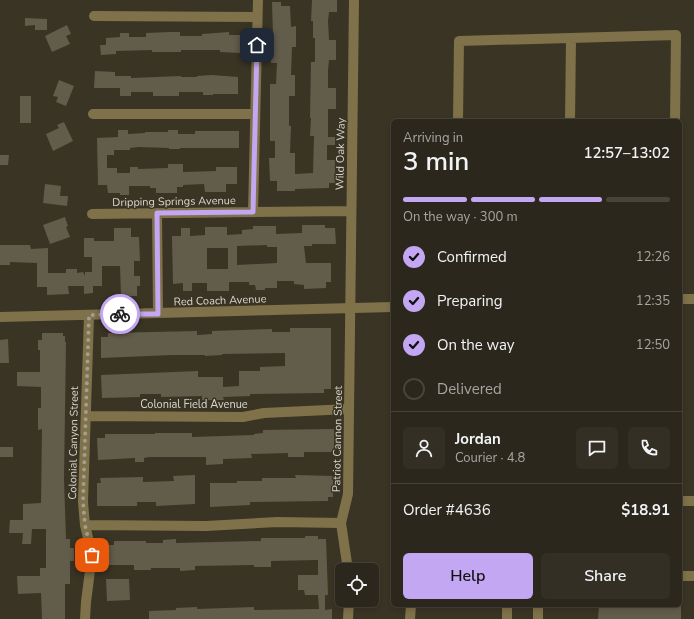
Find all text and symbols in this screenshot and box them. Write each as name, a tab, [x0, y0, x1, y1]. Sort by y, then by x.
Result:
pin	[240, 28, 274, 62]
icon: home	[246, 34, 268, 56]
street label: Wild Oak Way	[332, 117, 349, 190]
text: Arriving in	[403, 129, 463, 147]
text: 12:57–13:02	[583, 143, 670, 163]
text: 3 min	[403, 144, 469, 179]
street label: Dripping Springs Avenue	[112, 193, 236, 210]
text: On the way · 300 m	[403, 208, 518, 226]
icon: check	[403, 246, 425, 268]
text: Confirmed	[437, 247, 507, 267]
text: 12:26	[636, 248, 670, 266]
icon: check	[403, 290, 425, 312]
street label: Red Coach Avenue	[173, 291, 267, 310]
text: Preparing	[437, 291, 502, 311]
text: 12:35	[636, 292, 670, 310]
courier	[100, 294, 140, 334]
icon: bike	[109, 303, 131, 325]
icon: check	[403, 334, 425, 356]
text: On the way	[437, 335, 515, 355]
text: 12:50	[636, 336, 670, 354]
text: Delivered	[437, 379, 502, 399]
street label: Colonial Canyon Street	[65, 386, 82, 500]
street label: Patriot Cannon Street	[329, 386, 346, 492]
street label: Colonial Field Avenue	[140, 397, 248, 412]
button: person	[403, 427, 445, 469]
button: chat	[576, 427, 618, 469]
button: phone	[628, 427, 670, 469]
text: Jordan	[455, 429, 501, 449]
text: Courier · 4.8	[455, 449, 525, 467]
text: Order #4636	[403, 500, 491, 520]
text: $18.91	[621, 500, 670, 520]
pin	[75, 538, 109, 572]
icon: bag	[81, 544, 103, 566]
button: Help	[403, 553, 533, 599]
button: Share	[541, 553, 670, 599]
map controls	[335, 563, 379, 607]
button: locate	[335, 563, 379, 607]

